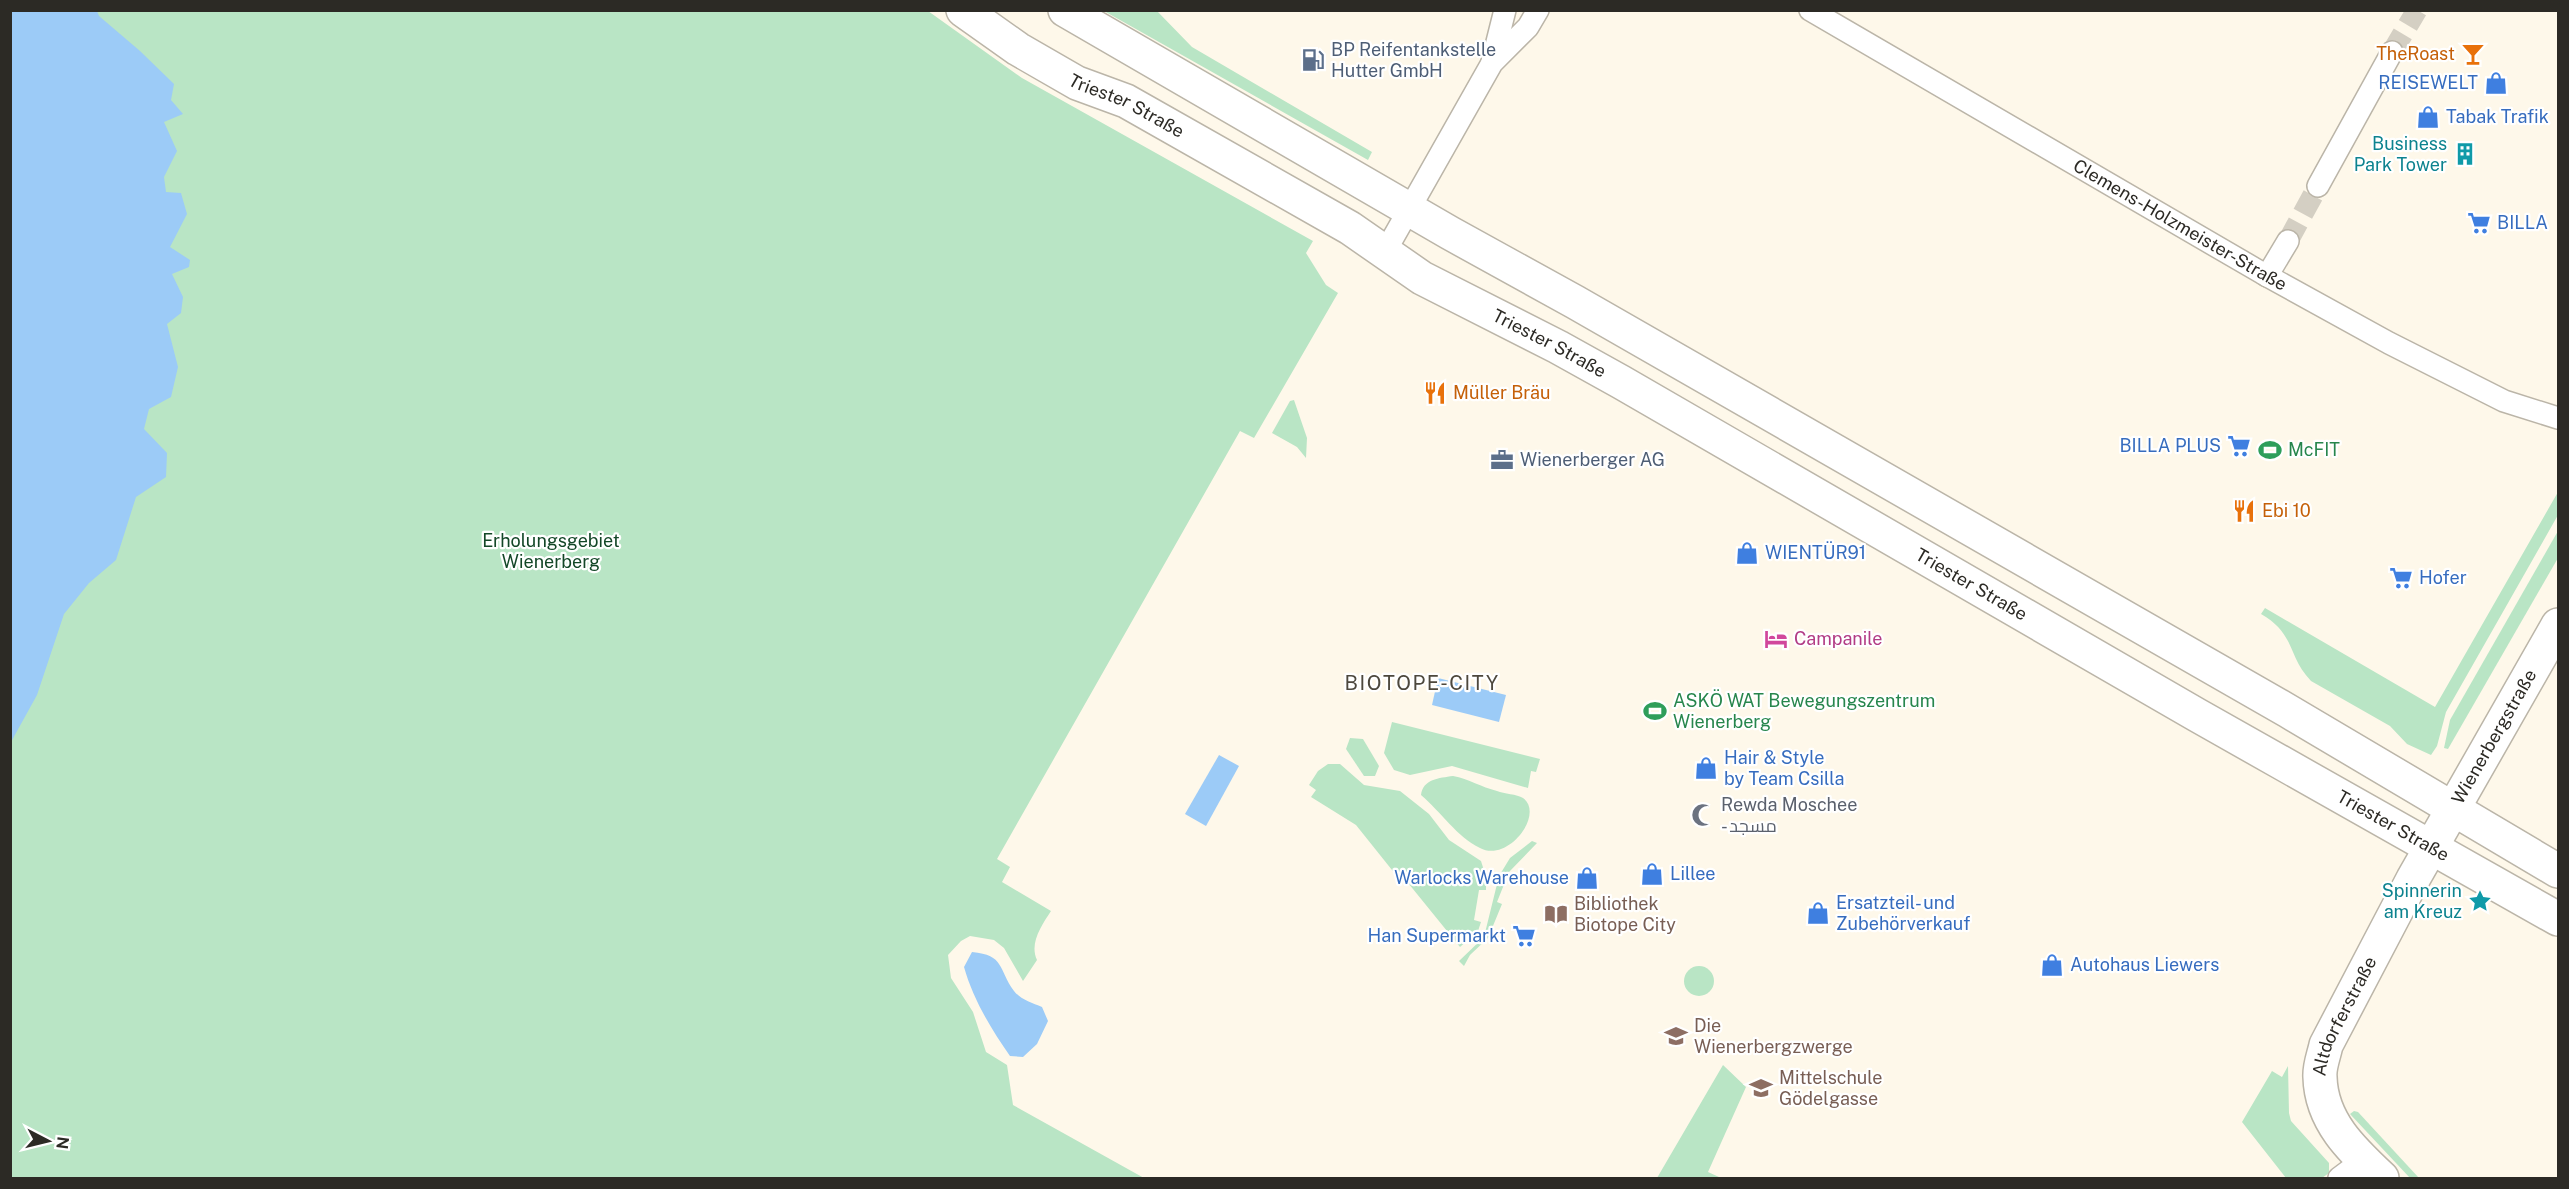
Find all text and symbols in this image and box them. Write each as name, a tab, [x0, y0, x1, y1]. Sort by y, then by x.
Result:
place label: BP Reifentankstelle Hutter GmbH	[1331, 39, 1496, 81]
bar icon: TheRoast	[2460, 41, 2486, 67]
place label: TheRoast	[2376, 43, 2455, 64]
fuel station icon: BP Reifentankstelle Hutter GmbH	[1300, 47, 1326, 73]
street label: Triester Straße	[1065, 69, 1188, 142]
shop icon: REISEWELT	[2483, 70, 2509, 96]
place label: REISEWELT	[2378, 72, 2478, 93]
shop icon: Tabak Trafik	[2415, 104, 2441, 130]
place label: Tabak Trafik	[2446, 106, 2549, 127]
place label: Business Park Tower	[2354, 133, 2447, 175]
building icon: Business Park Tower	[2452, 141, 2478, 167]
street label: Clemens-Holzmeister-Straße	[2070, 155, 2291, 295]
supermarket icon: BILLA	[2466, 210, 2492, 236]
place label: BILLA	[2497, 212, 2548, 233]
street label: Triester Straße	[1489, 305, 1610, 382]
restaurant icon: Müller Bräu	[1422, 380, 1448, 406]
place label: Müller Bräu	[1453, 382, 1551, 403]
supermarket icon: BILLA PLUS	[2226, 433, 2252, 459]
place label: BILLA PLUS	[2119, 435, 2221, 456]
sports icon: McFIT	[2257, 437, 2283, 463]
place label: McFIT	[2288, 439, 2340, 460]
office icon: Wienerberger AG	[1489, 447, 1515, 473]
place label: Wienerberger AG	[1520, 449, 1665, 470]
restaurant icon: Ebi 10	[2231, 498, 2257, 524]
place label: Ebi 10	[2262, 500, 2311, 521]
park label: Erholungsgebiet Wienerberg	[482, 530, 620, 572]
shop icon: WIENTÜR91	[1734, 540, 1760, 566]
place label: WIENTÜR91	[1765, 541, 1866, 563]
street label: Triester Straße	[1912, 544, 2031, 624]
supermarket icon: Hofer	[2388, 565, 2414, 591]
place label: Hofer	[2419, 567, 2467, 588]
hotel icon: Campanile	[1763, 626, 1789, 652]
place label: Campanile	[1794, 628, 1883, 649]
street label: Wienerbergstraße	[2447, 665, 2540, 807]
district label: BIOTOPE-CITY	[1344, 671, 1500, 695]
place label: ASKÖ WAT Bewegungszentrum Wienerberg	[1673, 689, 1935, 732]
sports icon: ASKÖ WAT Bewegungszentrum Wienerberg	[1642, 698, 1668, 724]
place label: Hair & Style by Team Csilla	[1724, 747, 1845, 789]
shop icon: Hair & Style by Team Csilla	[1693, 755, 1719, 781]
street label: Triester Straße	[2334, 785, 2453, 865]
place label: Rewda Moschee - مسجد	[1721, 794, 1857, 836]
mosque icon: Rewda Moschee - مسجد	[1690, 802, 1716, 828]
shop icon: Lillee	[1639, 861, 1665, 887]
place label: Lillee	[1670, 863, 1716, 884]
shop icon: Warlocks Warehouse	[1574, 865, 1600, 891]
place label: Warlocks Warehouse	[1394, 867, 1569, 888]
place label: Spinnerin am Kreuz	[2382, 880, 2462, 922]
place icon: Spinnerin am Kreuz	[2467, 888, 2493, 914]
place label: Ersatzteil- und Zubehörverkauf	[1836, 892, 1970, 934]
place label: Bibliothek Biotope City	[1574, 893, 1676, 935]
shop icon: Ersatzteil- und Zubehörverkauf	[1805, 900, 1831, 926]
library icon: Bibliothek Biotope City	[1543, 901, 1569, 927]
supermarket icon: Han Supermarkt	[1511, 923, 1537, 949]
place label: Han Supermarkt	[1368, 925, 1506, 946]
shop icon: Autohaus Liewers	[2039, 952, 2065, 978]
street label: Altdorferstraße	[2308, 953, 2380, 1077]
place label: Autohaus Liewers	[2070, 954, 2219, 975]
place label: Die Wienerbergzwerge	[1694, 1015, 1853, 1057]
school or university icon: Die Wienerbergzwerge	[1663, 1023, 1689, 1049]
place label: Mittelschule Gödelgasse	[1779, 1067, 1883, 1109]
school or university icon: Mittelschule Gödelgasse	[1748, 1075, 1774, 1101]
north arrow	[18, 1111, 78, 1171]
text: N	[52, 1135, 73, 1150]

